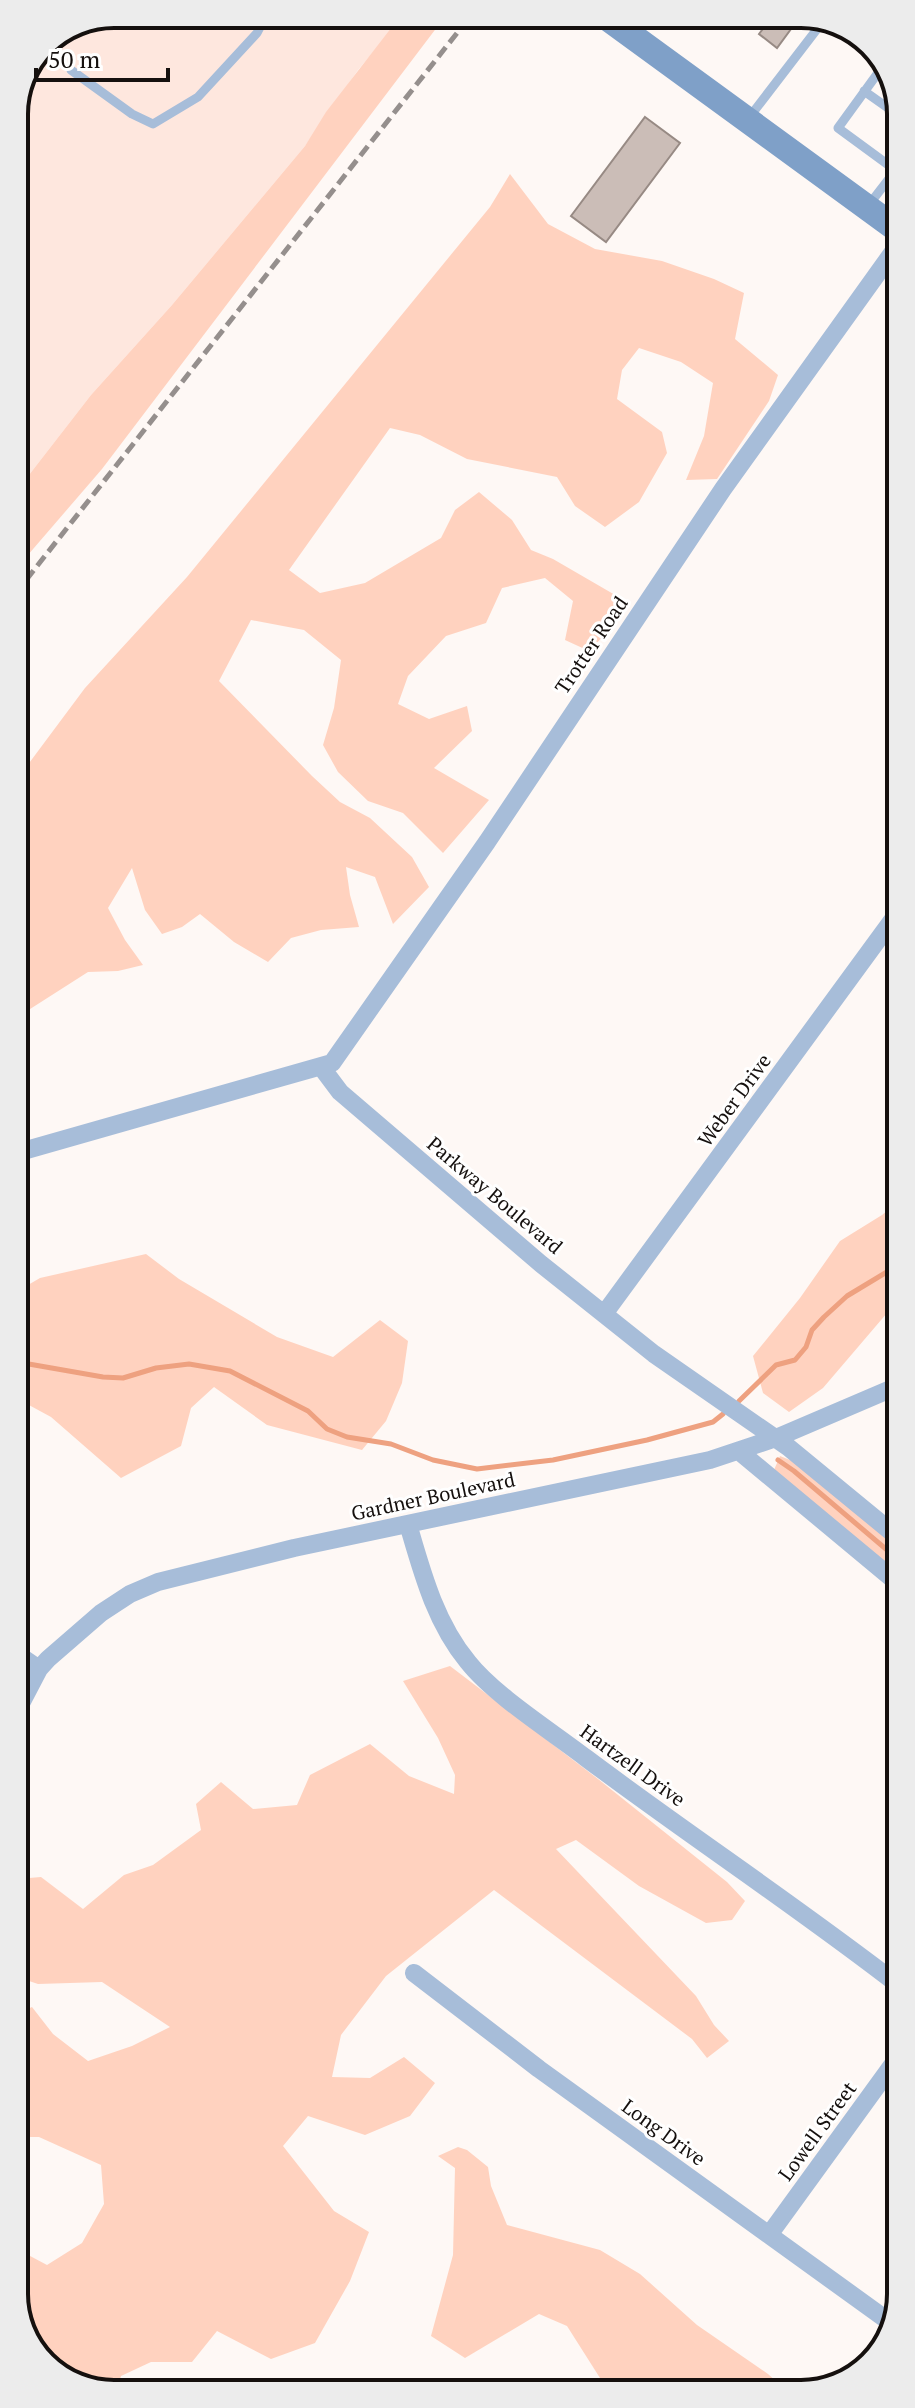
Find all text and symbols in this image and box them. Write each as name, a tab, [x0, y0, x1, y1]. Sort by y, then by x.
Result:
scale bar	[36, 32, 168, 82]
text: 50 m	[48, 43, 100, 75]
street label: Trotter Road	[548, 591, 634, 699]
street label: Weber Drive	[691, 1048, 777, 1152]
street label: Parkway Boulevard	[422, 1130, 568, 1260]
street label: Gardner Boulevard	[349, 1465, 517, 1527]
street label: Hartzell Drive	[575, 1718, 691, 1812]
street label: Lowell Street	[772, 2076, 862, 2186]
street label: Long Drive	[617, 2093, 711, 2171]

